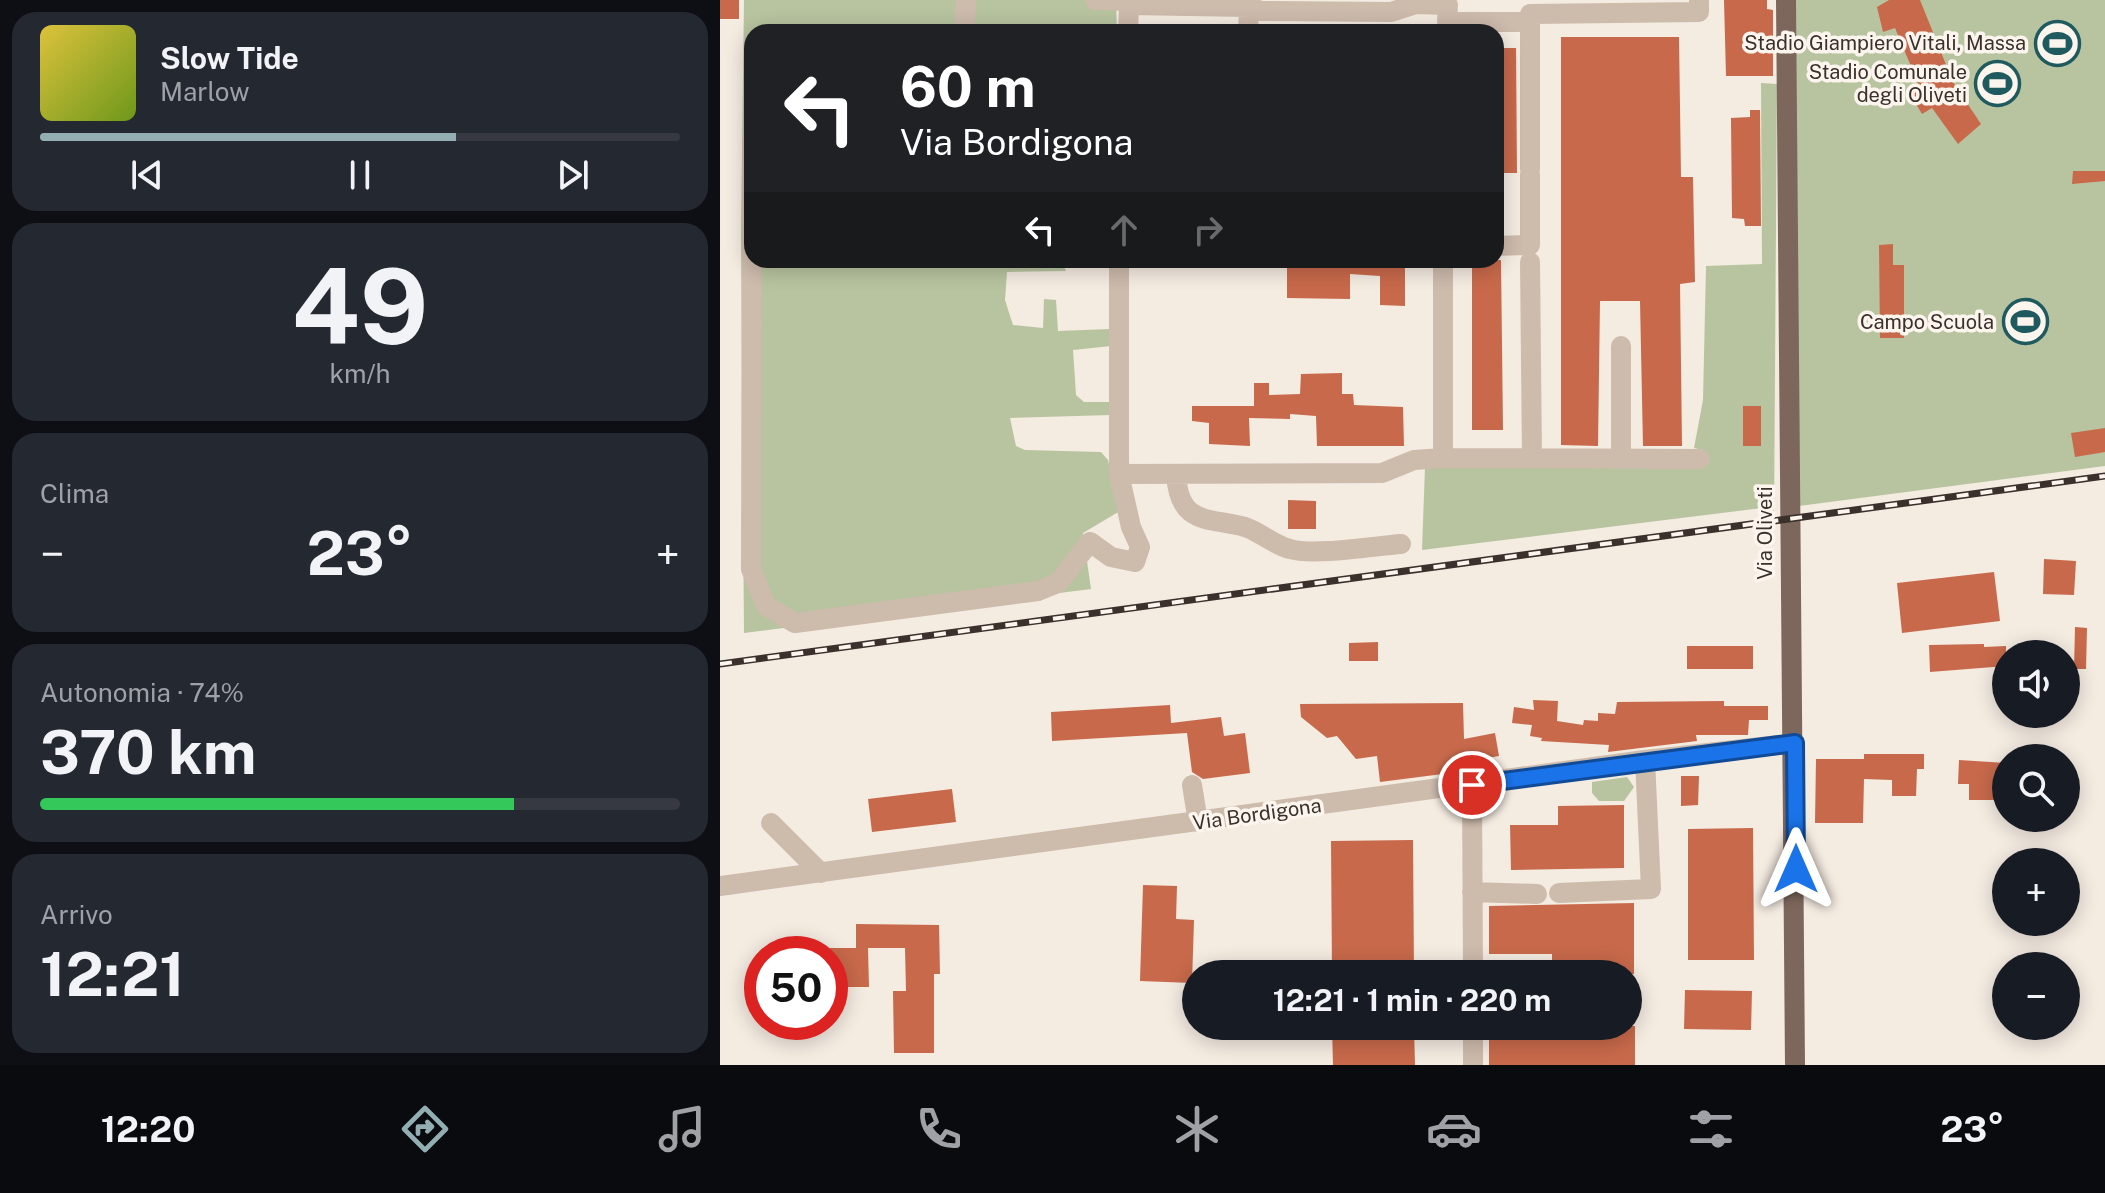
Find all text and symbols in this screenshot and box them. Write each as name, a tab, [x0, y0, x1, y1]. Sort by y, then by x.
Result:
sports icon: Stadio Giampiero Vitali, Massa	[2033, 19, 2081, 67]
place label: Stadio Giampiero Vitali, Massa	[1744, 31, 2026, 55]
text: Slow Tide	[160, 40, 299, 76]
text: 60 m	[900, 54, 1036, 120]
icon: left	[768, 56, 872, 160]
place label: Stadio Comunale degli Oliveti	[1809, 60, 1967, 107]
sports icon: Stadio Comunale degli Oliveti	[1974, 60, 2022, 108]
text: Marlow	[160, 76, 250, 107]
text: Via Bordigona	[900, 121, 1134, 163]
icon: previous	[125, 153, 169, 197]
icon: pause	[338, 153, 382, 197]
icon: next	[551, 153, 595, 197]
icon: left	[1018, 208, 1062, 252]
icon: ahead	[1102, 208, 1146, 252]
icon: right	[1186, 208, 1230, 252]
text: 49	[292, 245, 428, 367]
sports icon: Campo Scuola	[2001, 298, 2049, 346]
place label: Campo Scuola	[1860, 310, 1994, 334]
text: km/h	[329, 358, 391, 389]
text: Clima	[40, 478, 109, 509]
street label: Via Oliveti	[1753, 486, 1777, 580]
text: 23°	[307, 518, 413, 589]
text: −	[40, 528, 64, 580]
text: +	[656, 528, 680, 580]
map controls	[1992, 640, 2080, 1040]
button: sound	[1992, 640, 2080, 728]
text: Autonomia · 74%	[40, 677, 244, 708]
text: 370 km	[40, 717, 257, 788]
button: search	[1992, 744, 2080, 832]
pin	[1438, 751, 1506, 819]
icon: arrive	[1450, 763, 1494, 807]
street label: Via Bordigona	[1191, 793, 1323, 835]
position arrow	[1754, 827, 1838, 911]
button: +	[1992, 848, 2080, 936]
text: Arrivo	[40, 899, 113, 930]
speed limit sign: 50	[744, 936, 848, 1040]
text: 12:21	[40, 939, 185, 1010]
button: −	[1992, 952, 2080, 1040]
text: 12:21 · 1 min · 220 m	[1273, 982, 1551, 1018]
icon: directions	[397, 1101, 453, 1157]
icon: music	[654, 1101, 710, 1157]
icon: phone	[911, 1101, 967, 1157]
icon: climate	[1169, 1101, 1225, 1157]
icon: car	[1426, 1101, 1482, 1157]
icon: filters	[1683, 1101, 1739, 1157]
text: 12:20	[101, 1108, 195, 1150]
text: 23°	[1940, 1108, 2004, 1150]

